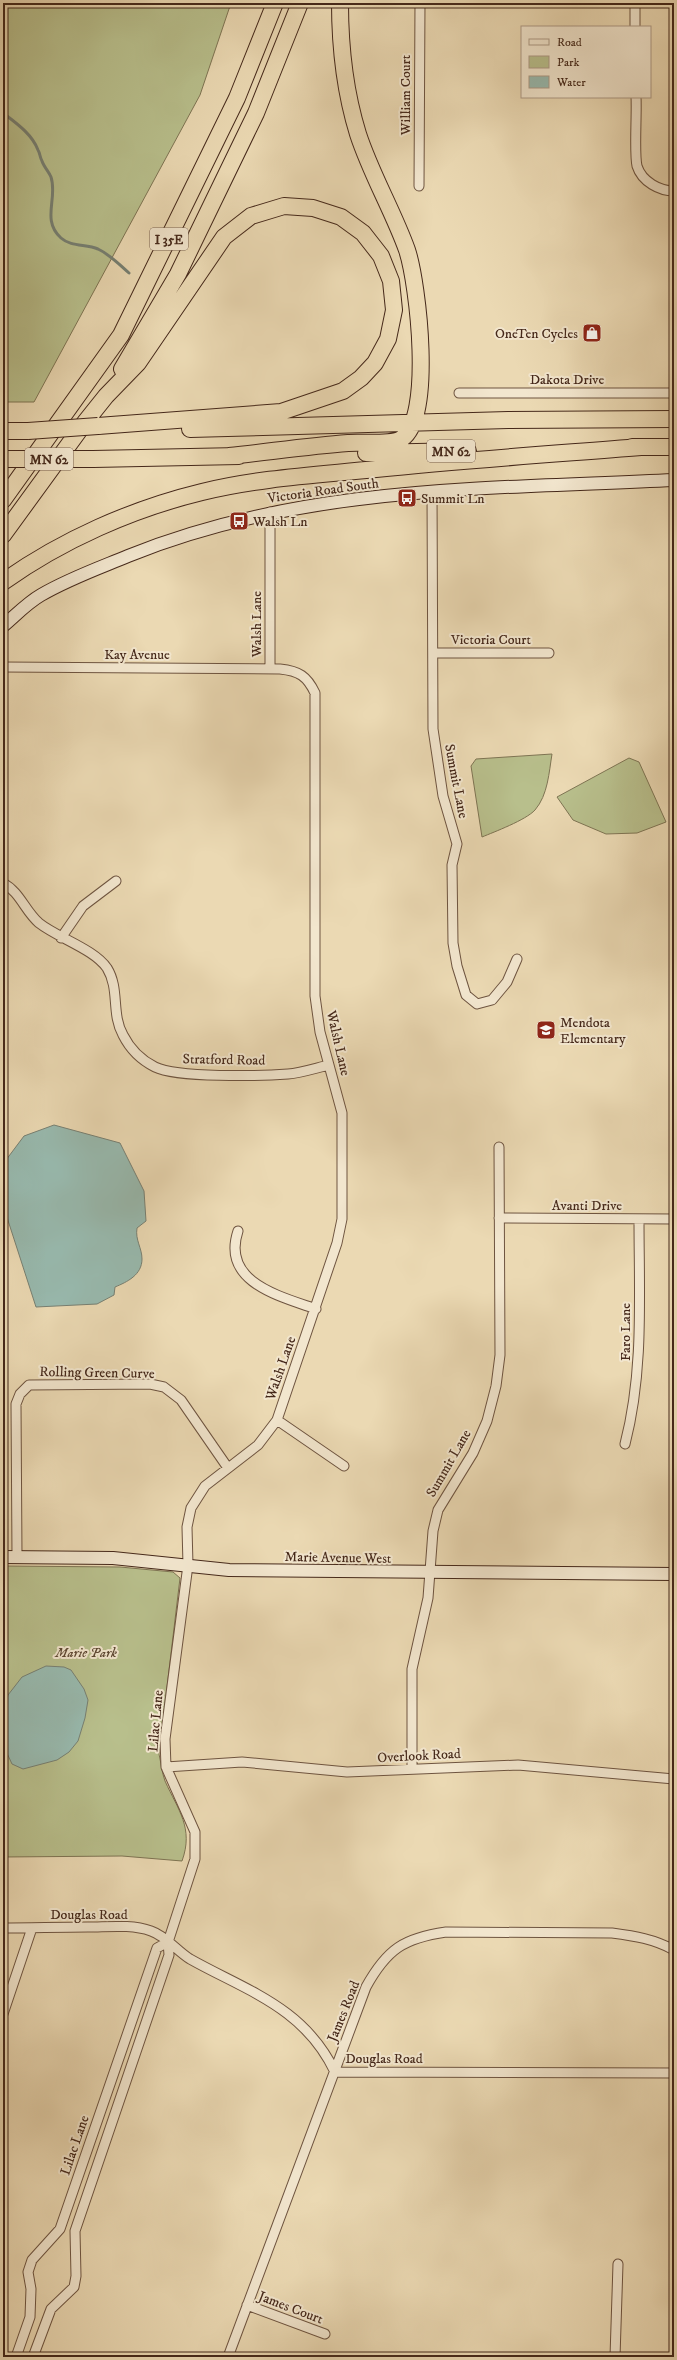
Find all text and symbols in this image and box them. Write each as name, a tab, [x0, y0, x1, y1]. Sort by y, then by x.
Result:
legend	[521, 26, 651, 98]
text: Road	[557, 35, 582, 50]
street label: William Court	[397, 54, 415, 136]
text: Park	[557, 55, 579, 70]
text: Water	[556, 75, 586, 90]
road number: I 35E	[150, 228, 188, 250]
shop icon: OneTen Cycles	[581, 322, 603, 344]
place label: OneTen Cycles	[495, 325, 578, 343]
street label: Dakota Drive	[530, 371, 604, 389]
road number: MN 62	[427, 440, 475, 462]
road number: MN 62	[25, 448, 73, 470]
street label: Victoria Road South	[265, 474, 381, 508]
bus stop icon: Summit Ln	[396, 487, 418, 509]
place label: Summit Ln	[421, 490, 485, 508]
bus stop icon: Walsh Ln	[228, 510, 250, 532]
place label: Walsh Ln	[252, 513, 308, 531]
street label: Walsh Lane	[248, 591, 266, 658]
street label: Victoria Court	[450, 631, 532, 649]
street label: Kay Avenue	[104, 646, 170, 664]
street label: Summit Lane	[440, 743, 472, 820]
street label: Walsh Lane	[322, 1008, 354, 1078]
place label: Mendota Elementary	[560, 1014, 626, 1048]
school or university icon: Mendota Elementary	[535, 1019, 557, 1041]
street label: Stratford Road	[182, 1050, 266, 1070]
street label: Avanti Drive	[552, 1197, 622, 1215]
street label: Faro Lane	[617, 1303, 635, 1361]
street label: Walsh Lane	[261, 1334, 300, 1404]
street label: Rolling Green Curve	[39, 1363, 155, 1383]
street label: Summit Lane	[422, 1426, 476, 1501]
street label: Marie Avenue West	[284, 1548, 392, 1568]
park label: Marie Park	[54, 1644, 117, 1662]
street label: Lilac Lane	[144, 1689, 168, 1753]
street label: Overlook Road	[377, 1745, 461, 1767]
street label: Douglas Road	[50, 1906, 128, 1924]
street label: James Road	[323, 1978, 364, 2046]
street label: Douglas Road	[345, 2050, 423, 2068]
street label: Lilac Lane	[56, 2113, 94, 2178]
street label: James Court	[254, 2287, 326, 2329]

